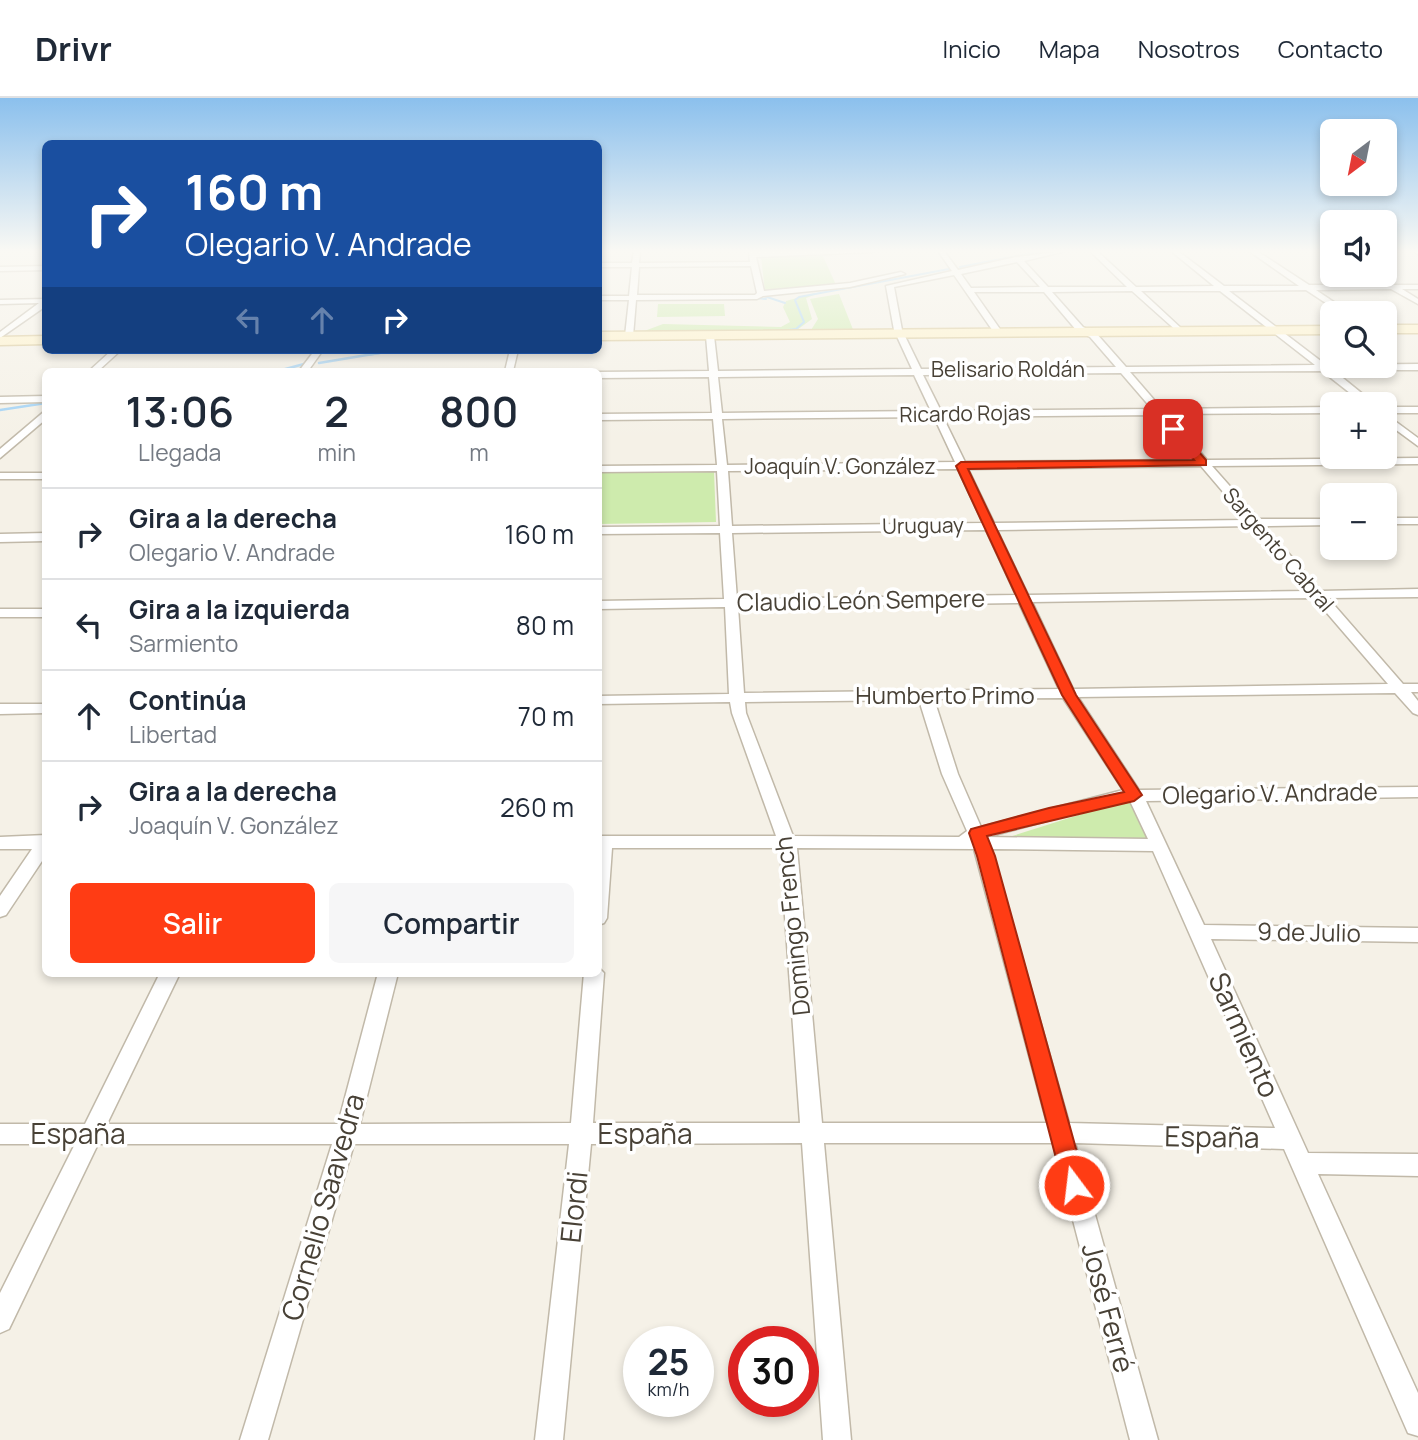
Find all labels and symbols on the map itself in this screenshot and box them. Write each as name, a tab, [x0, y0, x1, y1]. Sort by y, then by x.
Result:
north arrow	[1320, 119, 1396, 196]
street label: Belisario Roldán	[931, 355, 1085, 383]
street label: Ricardo Rojas	[899, 398, 1031, 428]
pin	[1143, 399, 1203, 459]
street label: Joaquín V. González	[744, 452, 936, 480]
street label: Sargento Cabral	[1217, 481, 1341, 617]
street label: Uruguay	[882, 510, 964, 540]
street label: Claudio León Sempere	[737, 581, 985, 618]
street label: Humberto Primo	[855, 678, 1035, 711]
street label: Olegario V. Andrade	[1162, 774, 1378, 811]
street label: Domingo French	[766, 835, 817, 1017]
street label: 9 de Julio	[1257, 914, 1361, 949]
street label: Sarmiento	[1201, 966, 1289, 1103]
street label: Cornelio Saavedra	[271, 1089, 373, 1325]
street label: España	[31, 1114, 125, 1152]
street label: España	[598, 1114, 692, 1152]
street label: España	[1164, 1116, 1260, 1156]
position arrow	[1037, 1148, 1111, 1222]
street label: Elordi	[550, 1169, 596, 1245]
street label: José Ferré	[1073, 1239, 1144, 1377]
speed limit sign: 30	[728, 1326, 819, 1417]

